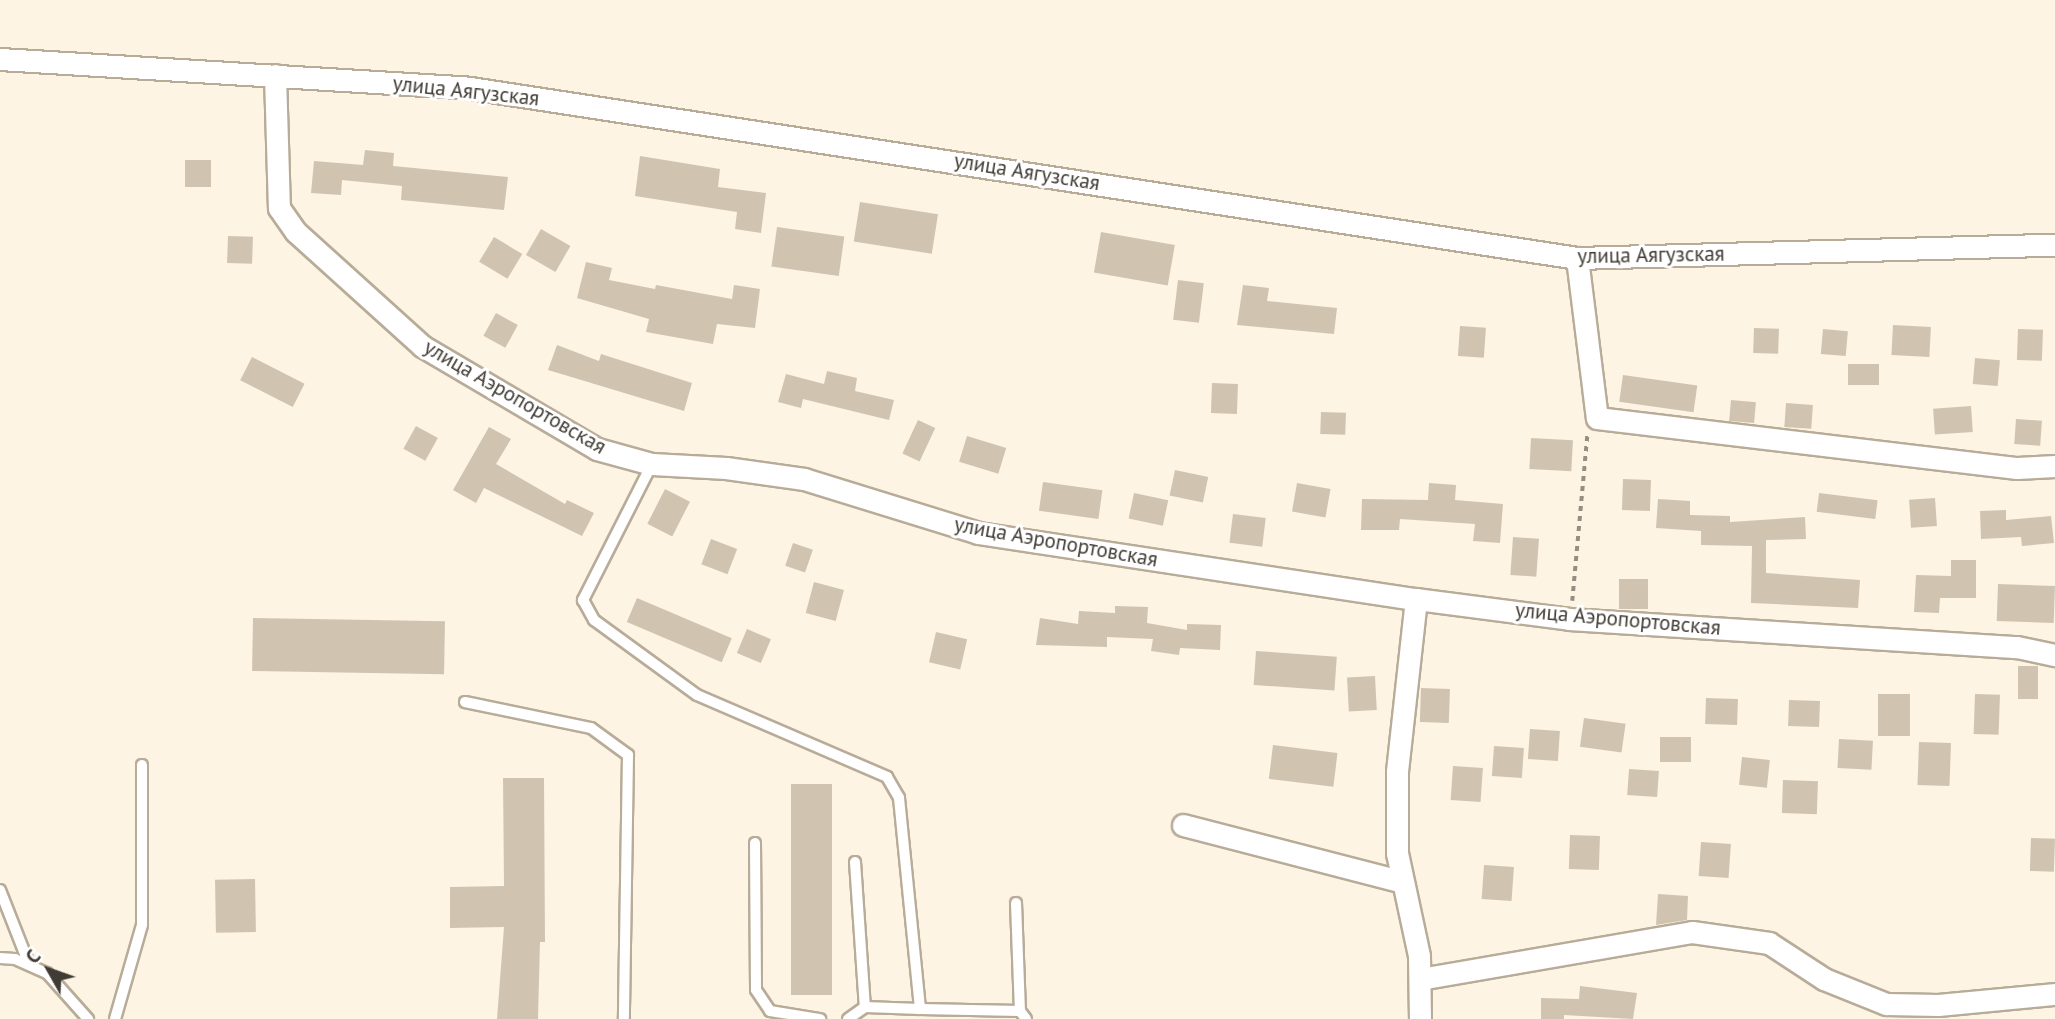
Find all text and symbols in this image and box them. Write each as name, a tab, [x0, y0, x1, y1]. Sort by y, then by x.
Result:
street label: улица Аягузская	[391, 71, 541, 111]
street label: улица Аягузская	[952, 148, 1102, 196]
street label: улица Аягузская	[1577, 241, 1725, 269]
street label: улица Аэропортовская	[419, 334, 611, 460]
street label: улица Аэропортовская	[952, 512, 1160, 572]
street label: улица Аэропортовская	[1514, 597, 1722, 641]
north arrow	[14, 935, 84, 1005]
text: С	[20, 945, 46, 968]

